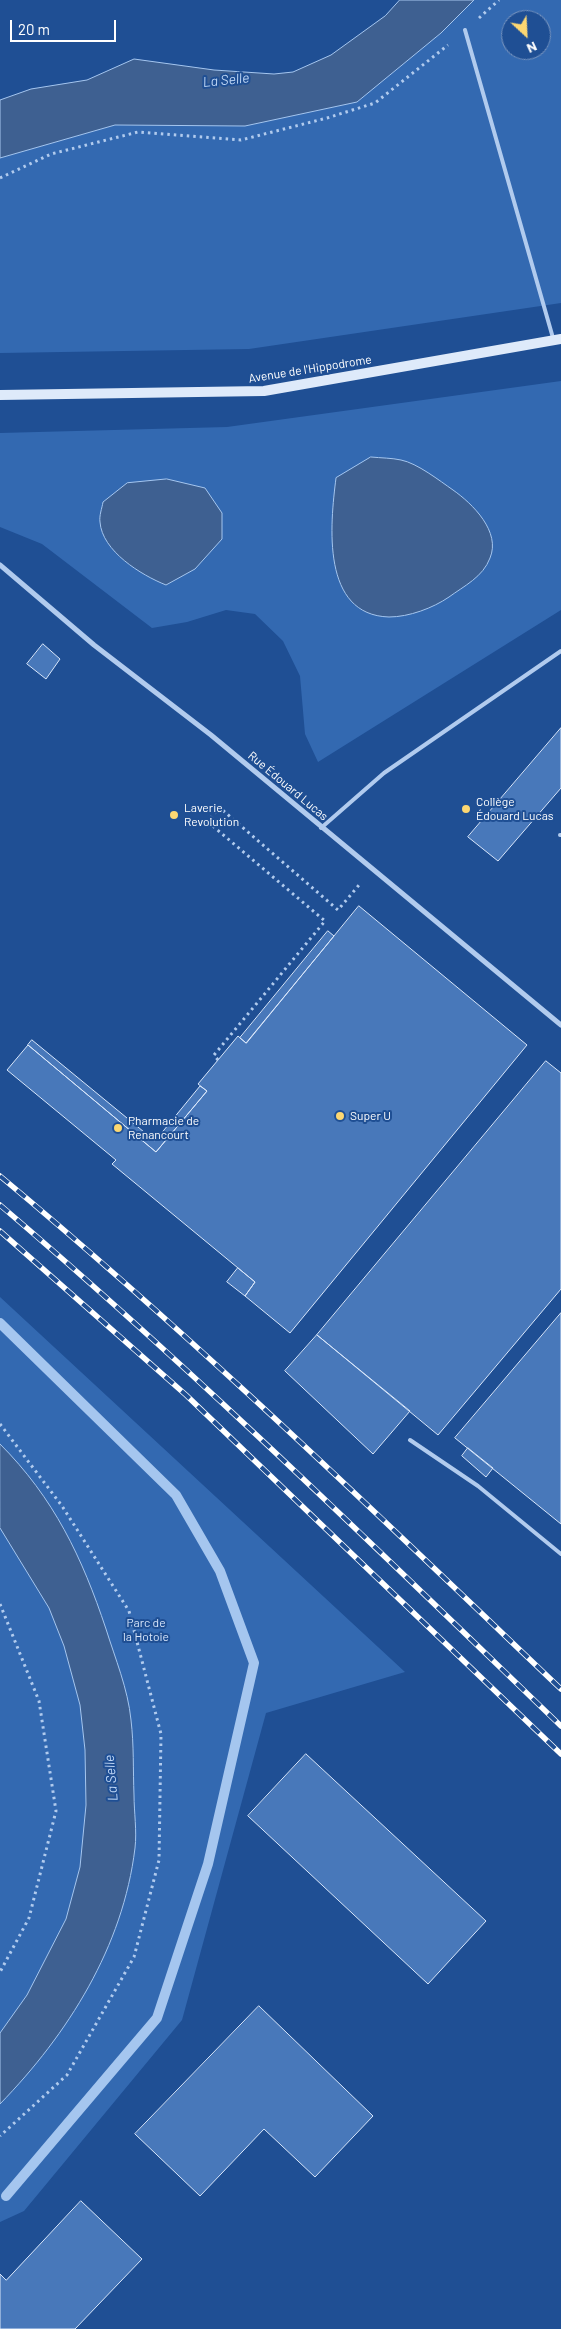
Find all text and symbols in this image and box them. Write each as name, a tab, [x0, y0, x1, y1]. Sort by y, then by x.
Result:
scale bar	[12, 10, 119, 42]
north arrow	[501, 10, 551, 60]
text: 20 m	[18, 20, 50, 38]
text: N	[524, 38, 540, 58]
water label: La Selle	[202, 69, 250, 91]
street label: Avenue de l'Hippodrome	[247, 352, 373, 386]
street label: Rue Édouard Lucas	[245, 748, 331, 824]
place label: Collège Édouard Lucas	[476, 795, 554, 823]
place label: Laverie Revolution	[184, 801, 239, 829]
marker: Collège Édouard Lucas	[460, 803, 472, 815]
marker: Laverie Revolution	[168, 809, 180, 821]
place label: Super U	[350, 1109, 391, 1123]
marker: Super U	[334, 1110, 346, 1122]
place label: Pharmacie de Renancourt	[128, 1114, 199, 1142]
marker: Pharmacie de Renancourt	[112, 1122, 124, 1134]
park label: Parc de la Hotoie	[123, 1616, 169, 1644]
water label: La Selle	[101, 1754, 121, 1802]

